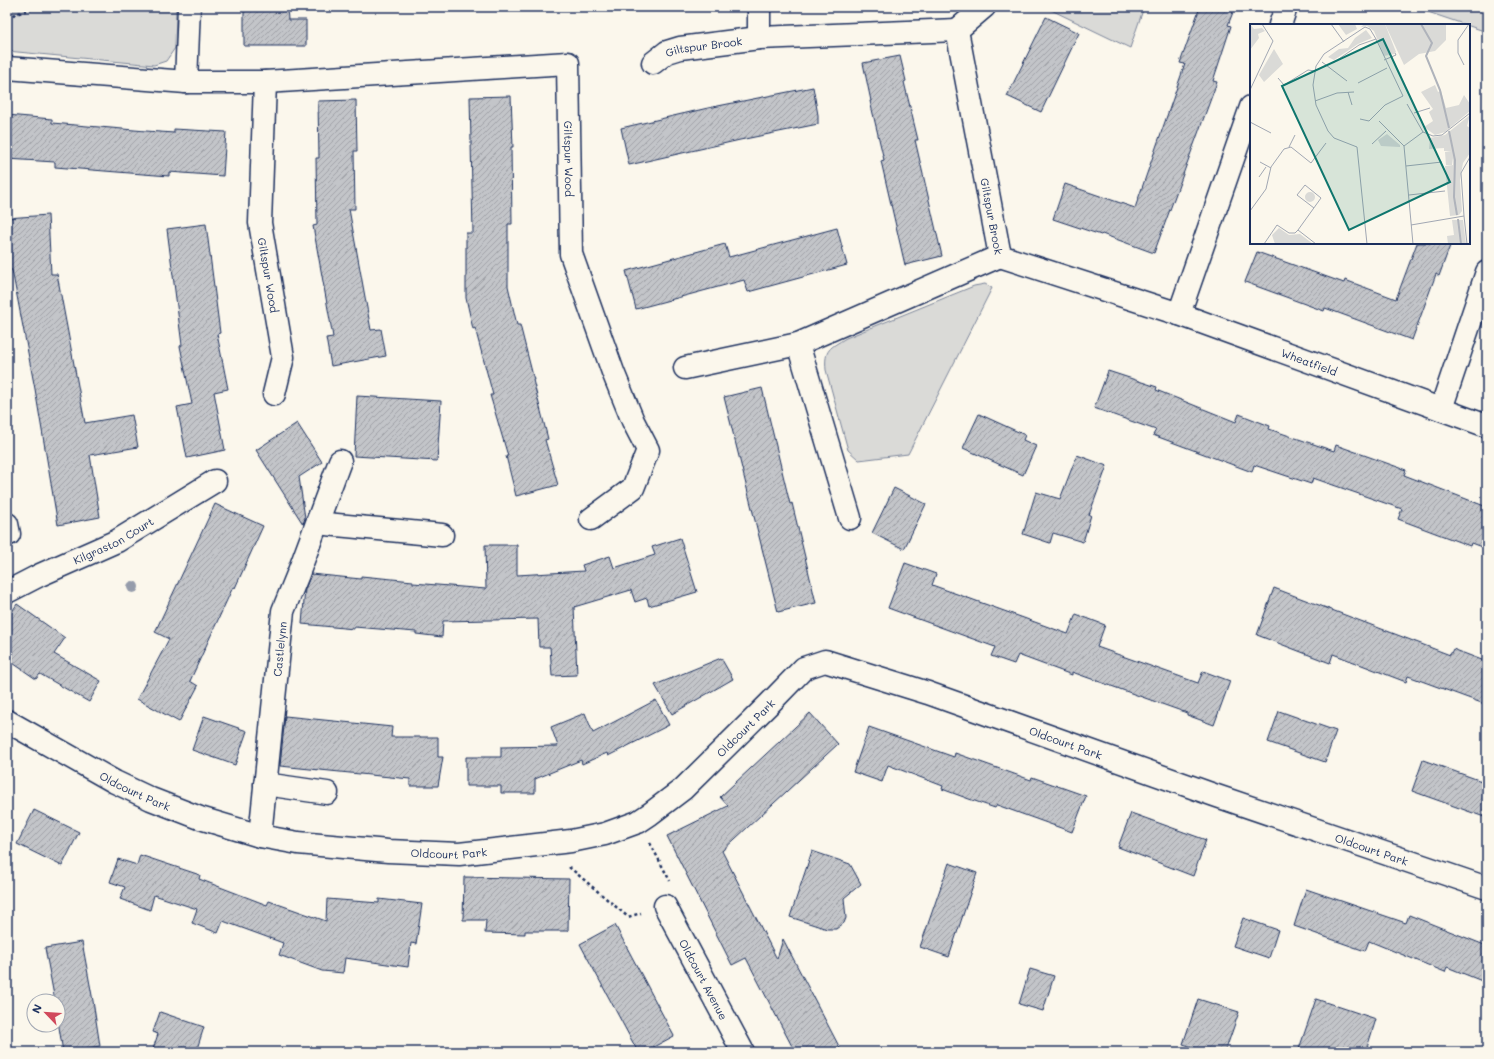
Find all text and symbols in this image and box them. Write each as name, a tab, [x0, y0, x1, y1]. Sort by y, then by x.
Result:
inset map	[1250, 24, 1470, 244]
street label: Giltspur Brook	[663, 33, 743, 60]
street label: Giltspur Wood	[561, 121, 578, 197]
street label: Giltspur Brook	[978, 177, 1007, 256]
street label: Giltspur Wood	[255, 236, 283, 314]
street label: Wheatfield	[1279, 344, 1340, 379]
street label: Kilgraston Court	[70, 513, 156, 567]
street label: Castlelynn	[269, 621, 289, 677]
street label: Oldcourt Park	[713, 695, 778, 760]
street label: Oldcourt Park	[1027, 722, 1105, 762]
street label: Oldcourt Park	[97, 767, 173, 813]
street label: Oldcourt Park	[1333, 829, 1411, 868]
street label: Oldcourt Park	[410, 843, 488, 861]
street label: Oldcourt Avenue	[676, 936, 732, 1022]
north arrow	[26, 993, 66, 1033]
text: N	[28, 1002, 45, 1016]

